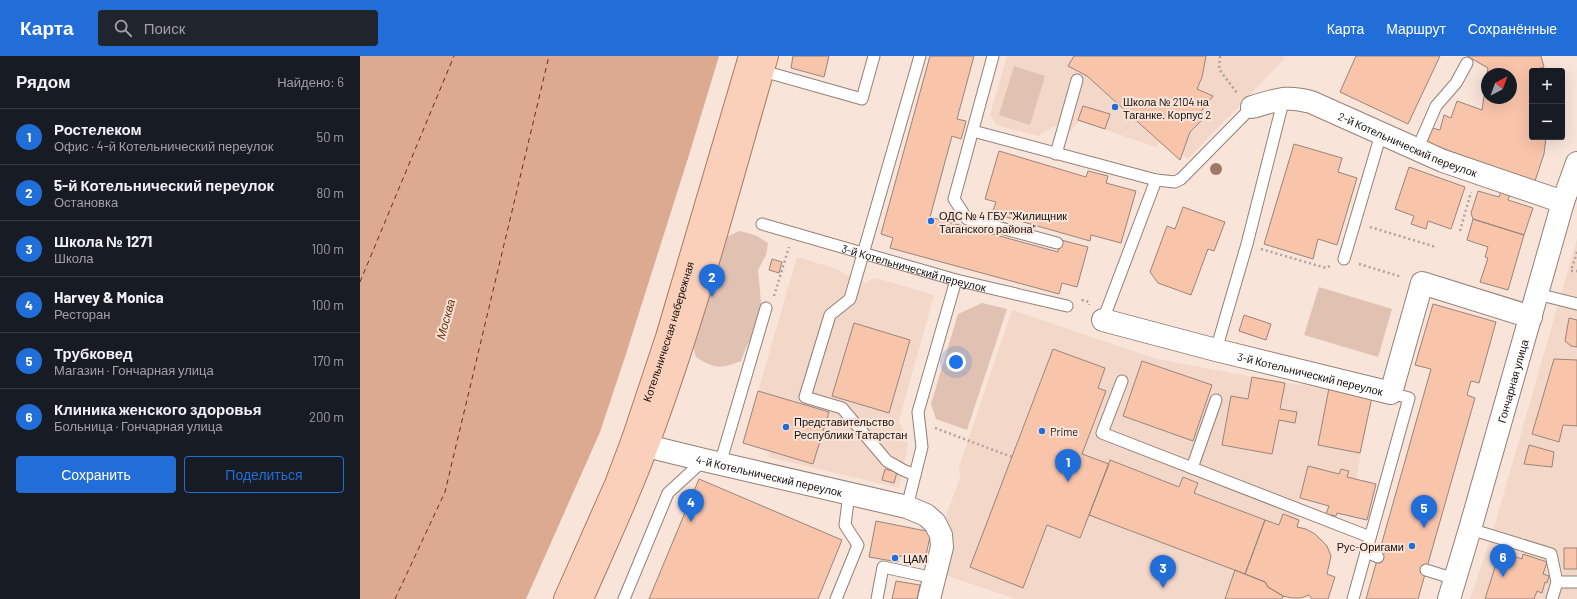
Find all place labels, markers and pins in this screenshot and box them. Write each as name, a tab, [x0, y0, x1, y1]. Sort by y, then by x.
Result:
place label: Школа № 2104 на Таганке. Корпус 2	[1123, 95, 1211, 121]
marker: Школа № 2104 на Таганке. Корпус 2	[1110, 102, 1120, 112]
place label: ОДС № 4 ГБУ "Жилищник Таганского района"	[939, 209, 1067, 235]
marker: ОДС № 4 ГБУ "Жилищник Таганского района"	[926, 216, 936, 226]
pin: 2	[699, 264, 725, 297]
place label: Представительство Республики Татарстан	[794, 415, 907, 441]
marker: Представительство Республики Татарстан	[781, 422, 791, 432]
place label: Prime	[1050, 425, 1078, 438]
marker: Prime	[1037, 426, 1047, 436]
pin: 1	[1055, 449, 1081, 482]
pin: 4	[678, 489, 704, 522]
pin: 5	[1411, 495, 1437, 528]
place label: Руc-Оригами	[1337, 540, 1404, 553]
marker: Руc-Оригами	[1407, 541, 1417, 551]
pin: 6	[1490, 544, 1516, 577]
place label: ЦАМ	[903, 552, 928, 565]
marker: ЦАМ	[890, 553, 900, 563]
pin: 3	[1150, 555, 1176, 588]

